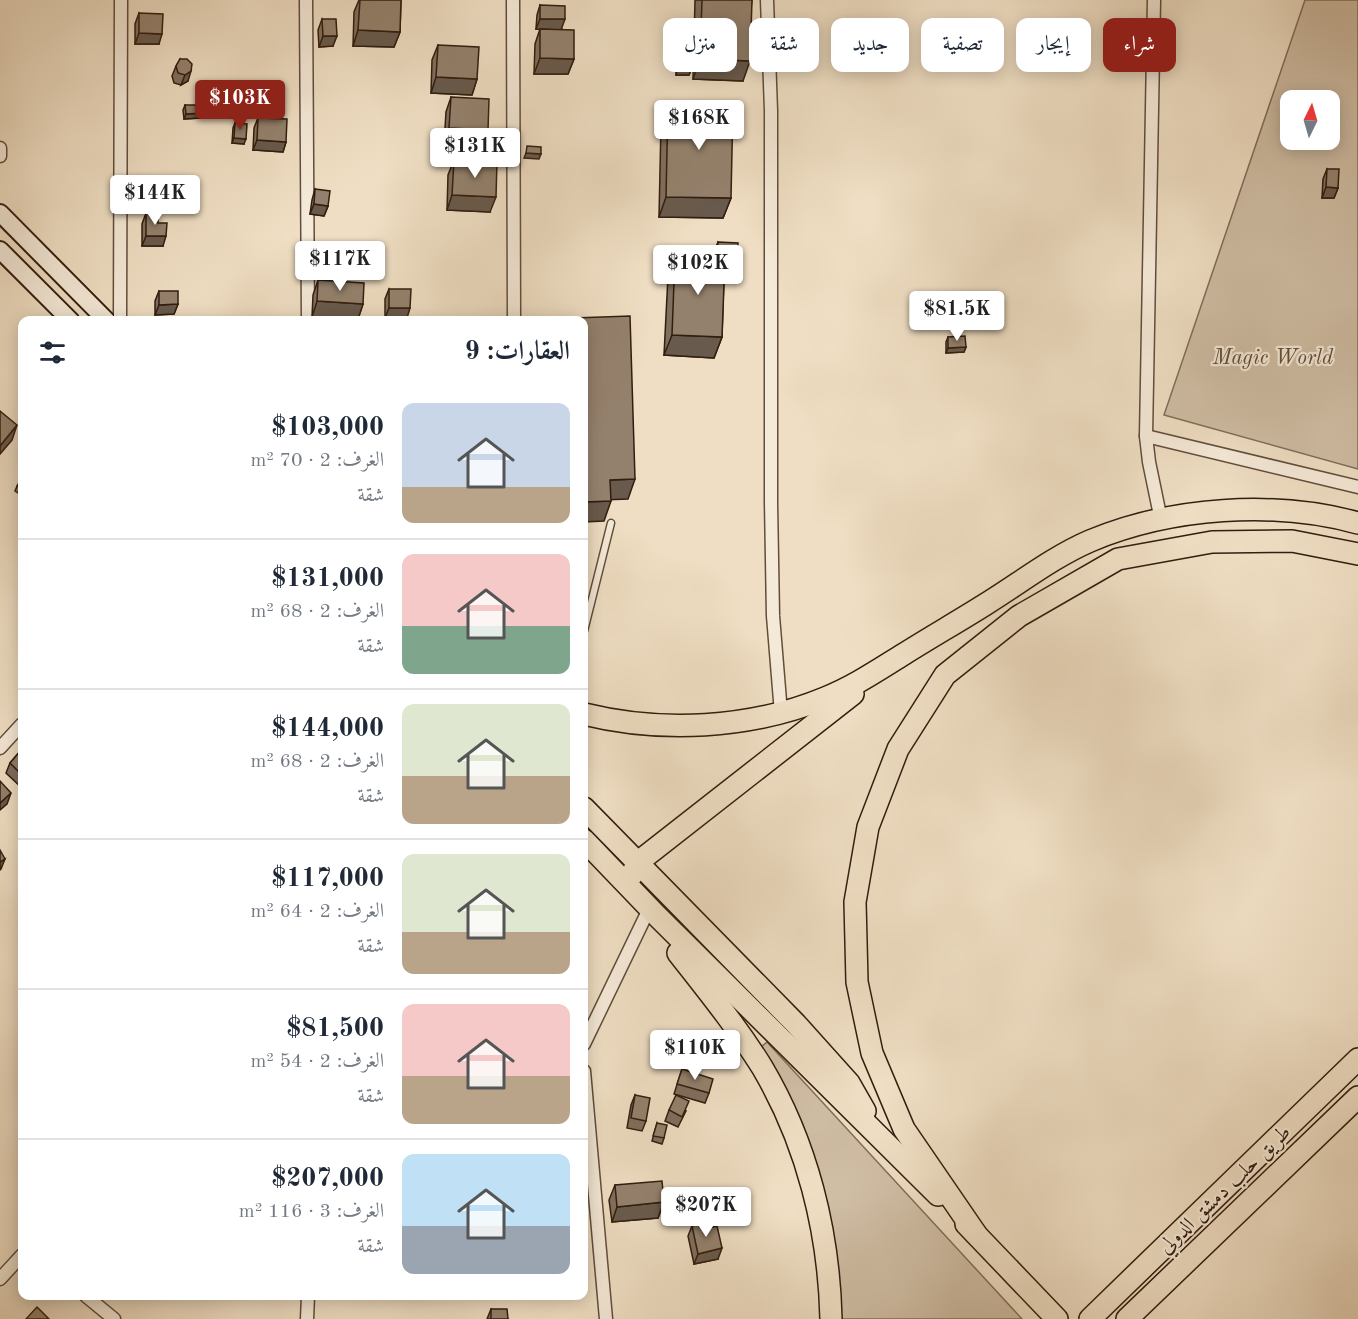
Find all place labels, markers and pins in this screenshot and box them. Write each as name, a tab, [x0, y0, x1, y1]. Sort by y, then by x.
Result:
pin: $103K	[198, 80, 282, 131]
pin: $168K	[657, 100, 741, 151]
pin: $131K	[433, 128, 517, 179]
pin: $144K	[113, 175, 197, 226]
pin: $117K	[298, 241, 382, 292]
pin: $102K	[656, 245, 740, 296]
pin: $81.5K	[908, 291, 1006, 342]
pin: $110K	[653, 1030, 737, 1081]
pin: $207K	[664, 1187, 748, 1238]

